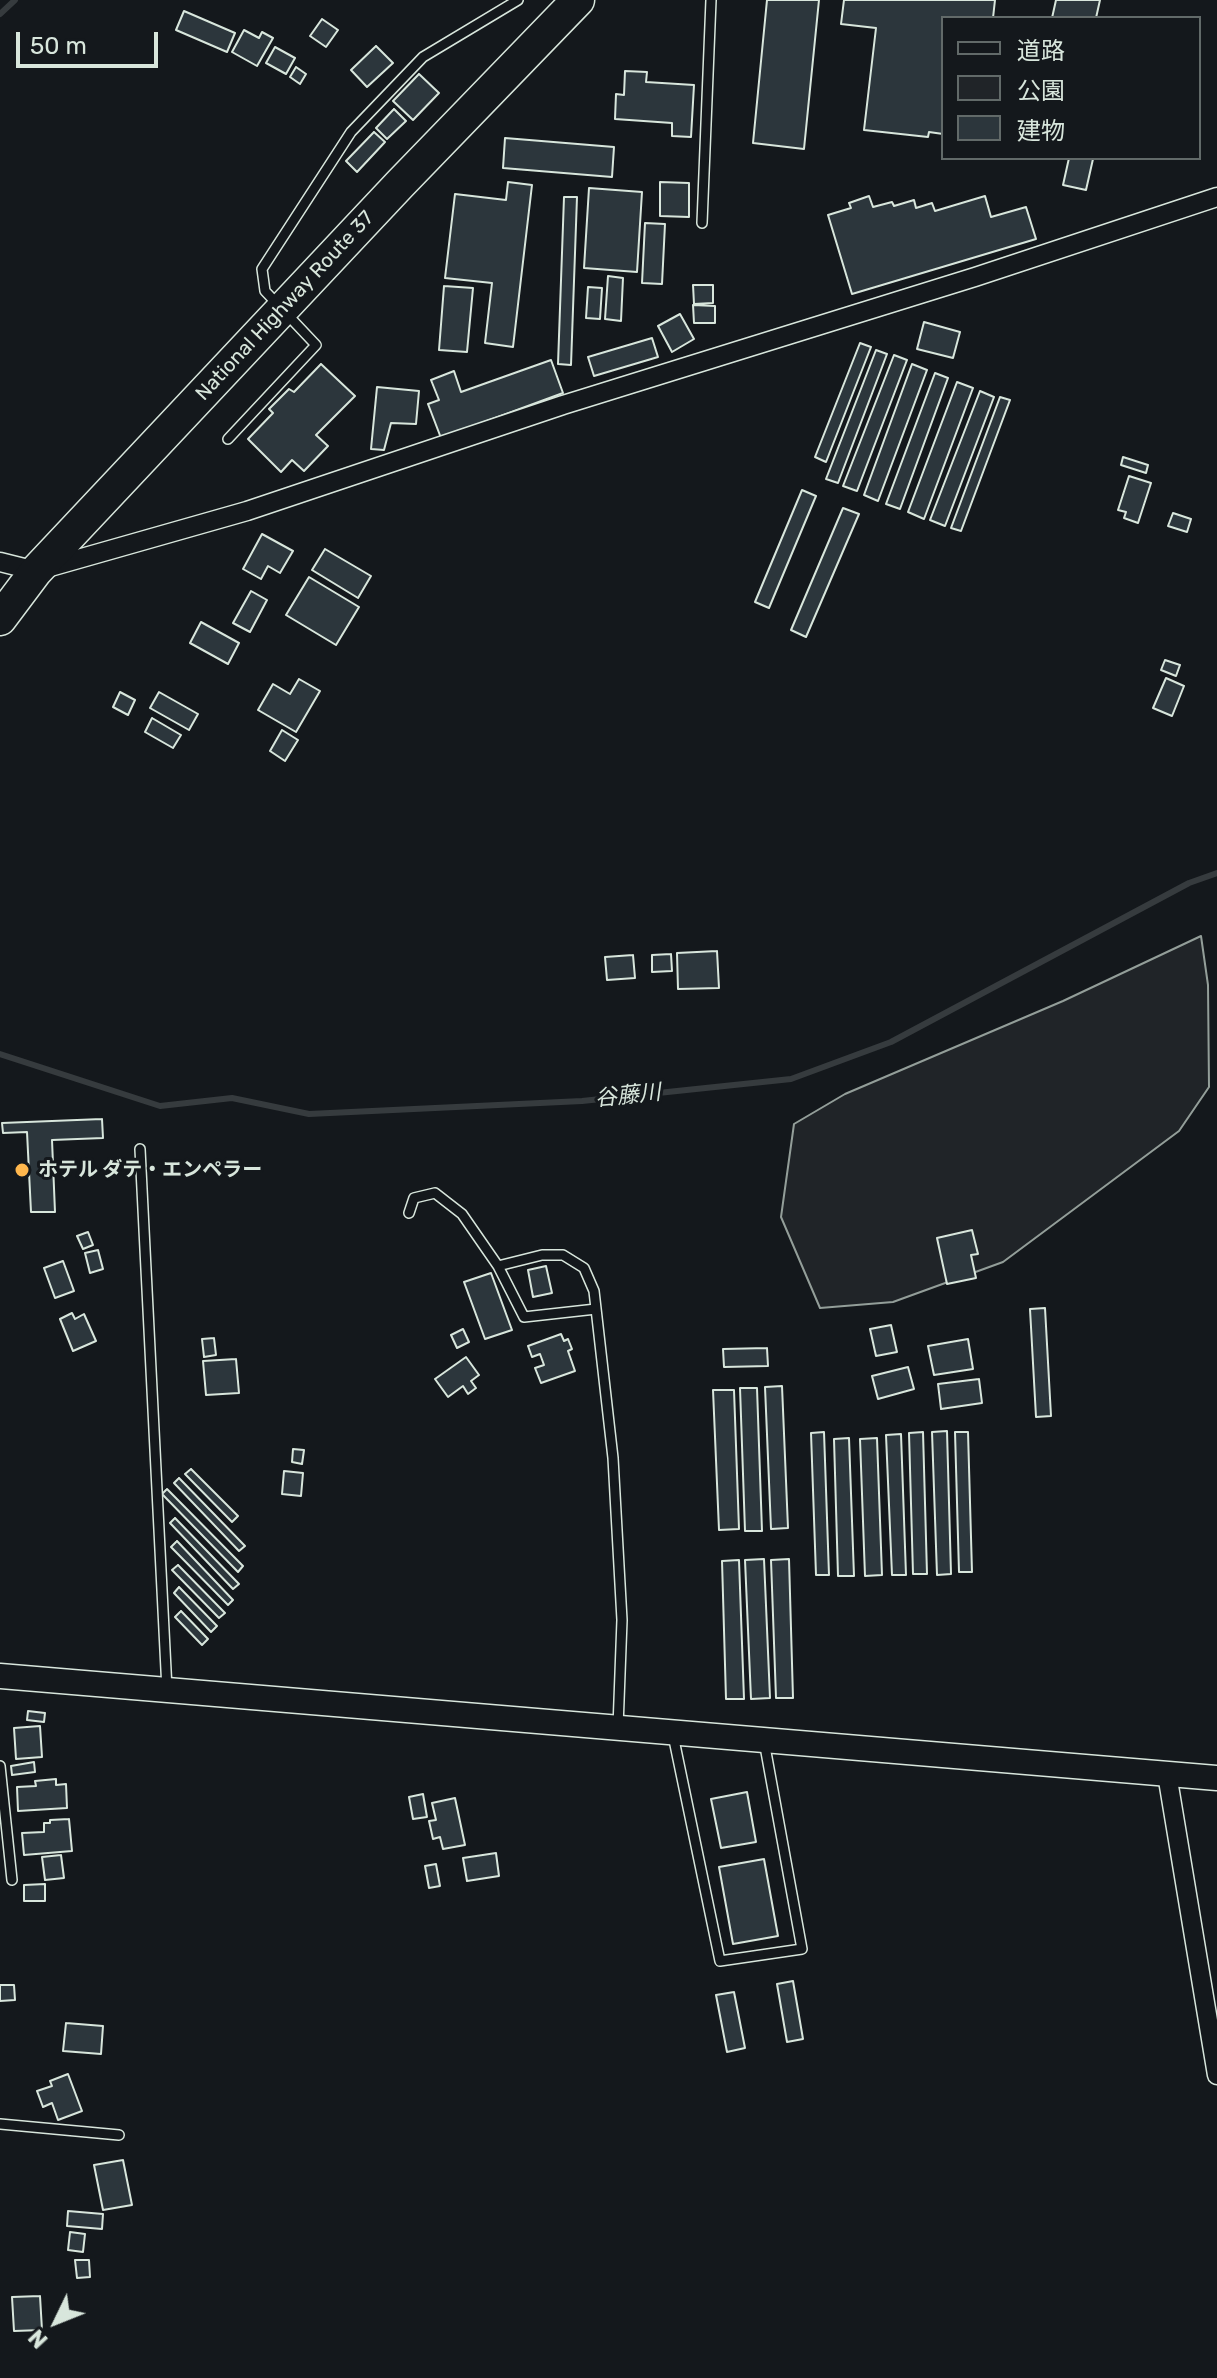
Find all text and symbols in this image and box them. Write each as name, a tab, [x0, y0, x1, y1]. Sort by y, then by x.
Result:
scale bar	[20, 16, 162, 66]
legend	[941, 16, 1201, 160]
text: 50 m	[30, 32, 87, 60]
text: 道路	[1017, 37, 1065, 65]
text: 公園	[1017, 77, 1065, 105]
text: 建物	[1017, 117, 1065, 145]
street label: National Highway Route 37	[191, 206, 379, 406]
water label: 谷藤川	[594, 1079, 662, 1113]
place label: ホテル ダテ・エンペラー	[38, 1158, 262, 1182]
marker: ホテル ダテ・エンペラー	[13, 1161, 31, 1179]
north arrow	[16, 2282, 96, 2362]
text: N	[23, 2324, 53, 2354]

